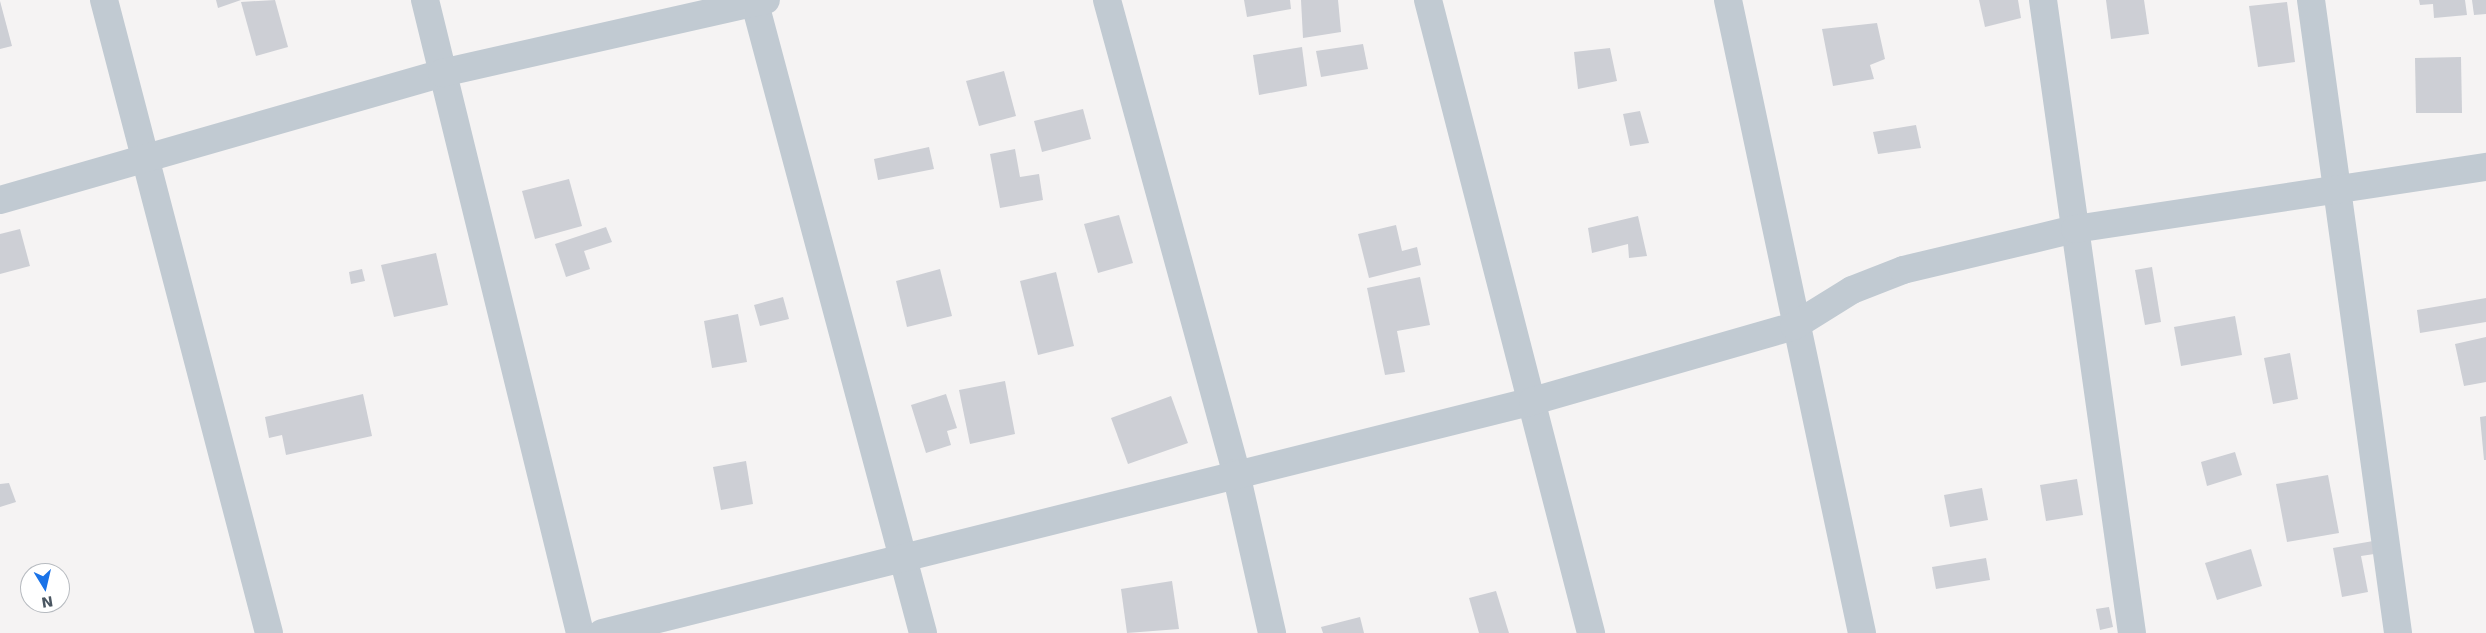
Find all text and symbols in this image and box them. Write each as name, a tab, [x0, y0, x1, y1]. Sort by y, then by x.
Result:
north arrow	[20, 563, 70, 613]
text: N	[40, 593, 54, 611]

